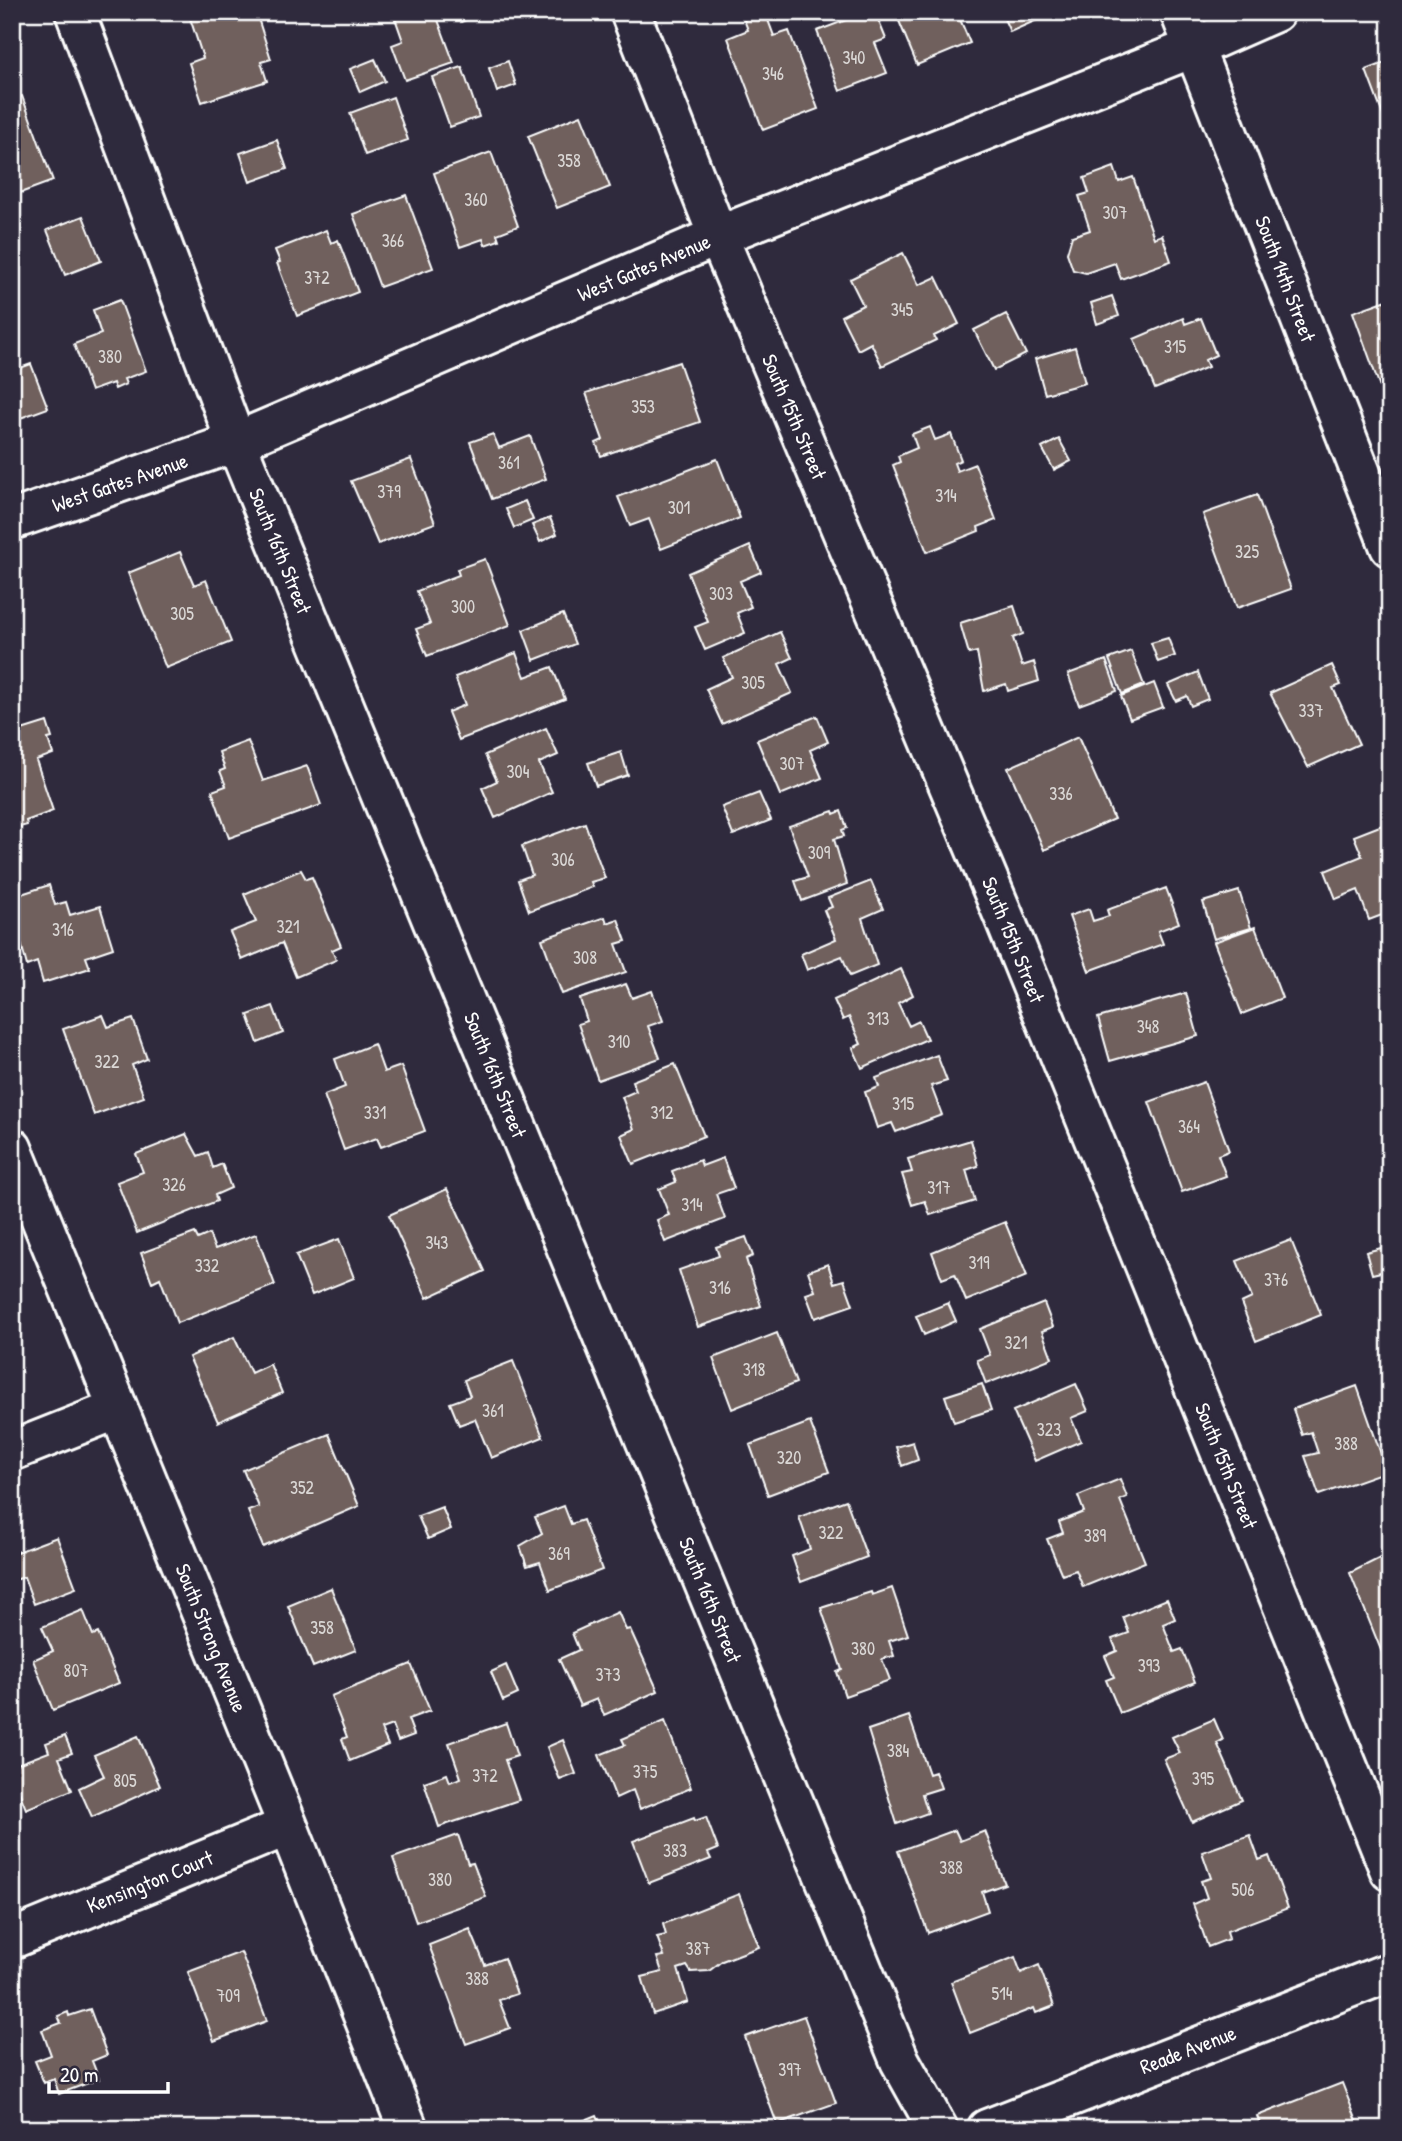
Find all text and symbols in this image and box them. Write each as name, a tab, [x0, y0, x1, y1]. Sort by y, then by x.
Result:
house number: 340	[843, 45, 865, 70]
house number: 346	[762, 61, 784, 86]
house number: 358	[557, 148, 581, 173]
house number: 360	[464, 187, 488, 212]
house number: 307	[1102, 200, 1128, 225]
street label: South 14th Street	[1248, 212, 1323, 347]
street label: West Gates Avenue	[573, 227, 715, 309]
house number: 366	[382, 228, 404, 253]
house number: 372	[304, 265, 330, 290]
house number: 345	[891, 297, 914, 322]
house number: 315	[1164, 334, 1186, 359]
house number: 380	[98, 344, 122, 369]
street label: South 15th Street	[755, 350, 834, 485]
house number: 353	[631, 394, 655, 419]
street label: West Gates Avenue	[48, 446, 191, 519]
house number: 361	[498, 450, 520, 475]
house number: 379	[377, 479, 401, 504]
house number: 314	[935, 483, 957, 508]
street label: South 16th Street	[242, 484, 319, 619]
house number: 301	[668, 495, 690, 520]
house number: 325	[1235, 539, 1259, 564]
house number: 303	[709, 581, 733, 606]
house number: 300	[451, 594, 475, 619]
house number: 305	[170, 601, 194, 626]
house number: 305	[741, 670, 765, 695]
house number: 337	[1298, 698, 1324, 723]
house number: 307	[779, 751, 805, 776]
house number: 304	[507, 759, 530, 784]
house number: 336	[1049, 781, 1073, 806]
house number: 309	[808, 840, 831, 865]
house number: 306	[551, 847, 575, 872]
street label: South 15th Street	[975, 872, 1052, 1008]
house number: 321	[276, 914, 300, 939]
house number: 316	[52, 917, 74, 942]
house number: 308	[573, 945, 597, 970]
house number: 313	[867, 1006, 889, 1031]
street label: South 16th Street	[457, 1008, 534, 1143]
house number: 348	[1137, 1014, 1160, 1039]
house number: 310	[608, 1029, 630, 1054]
house number: 322	[95, 1049, 120, 1074]
house number: 315	[892, 1091, 914, 1116]
house number: 331	[364, 1100, 386, 1125]
house number: 312	[650, 1100, 674, 1125]
house number: 364	[1178, 1114, 1200, 1139]
house number: 326	[162, 1172, 186, 1197]
house number: 317	[927, 1175, 951, 1200]
house number: 314	[681, 1192, 703, 1217]
house number: 343	[426, 1230, 448, 1255]
house number: 319	[968, 1250, 990, 1275]
house number: 332	[195, 1253, 220, 1278]
house number: 376	[1264, 1267, 1288, 1292]
house number: 316	[709, 1275, 731, 1300]
house number: 321	[1004, 1330, 1028, 1355]
house number: 318	[743, 1357, 765, 1382]
house number: 361	[482, 1398, 504, 1423]
street label: South 15th Street	[1188, 1398, 1265, 1534]
house number: 323	[1037, 1417, 1061, 1442]
house number: 388	[1334, 1431, 1358, 1456]
house number: 320	[777, 1445, 801, 1470]
house number: 352	[290, 1475, 315, 1500]
house number: 322	[819, 1520, 844, 1545]
house number: 389	[1084, 1523, 1107, 1548]
street label: South 16th Street	[672, 1533, 749, 1668]
house number: 369	[548, 1541, 570, 1566]
street label: South Strong Avenue	[168, 1559, 254, 1716]
house number: 358	[310, 1615, 334, 1640]
house number: 380	[851, 1636, 875, 1661]
house number: 393	[1138, 1653, 1160, 1678]
house number: 807	[64, 1658, 88, 1683]
house number: 373	[595, 1662, 621, 1687]
house number: 384	[887, 1738, 910, 1763]
house number: 375	[633, 1759, 658, 1784]
house number: 372	[472, 1763, 498, 1788]
house number: 395	[1192, 1766, 1215, 1791]
house number: 805	[113, 1768, 137, 1793]
house number: 383	[663, 1838, 687, 1863]
street label: Kensington Court	[82, 1843, 218, 1920]
house number: 388	[939, 1855, 963, 1880]
house number: 380	[428, 1867, 452, 1892]
house number: 506	[1232, 1877, 1254, 1902]
house number: 387	[686, 1936, 710, 1961]
house number: 388	[465, 1966, 489, 1991]
house number: 514	[992, 1981, 1013, 2006]
house number: 709	[216, 1983, 240, 2008]
street label: Reade Avenue	[1136, 2018, 1240, 2081]
scale bar	[49, 2050, 168, 2094]
house number: 397	[778, 2057, 802, 2082]
text: 20 m	[60, 2060, 98, 2089]

